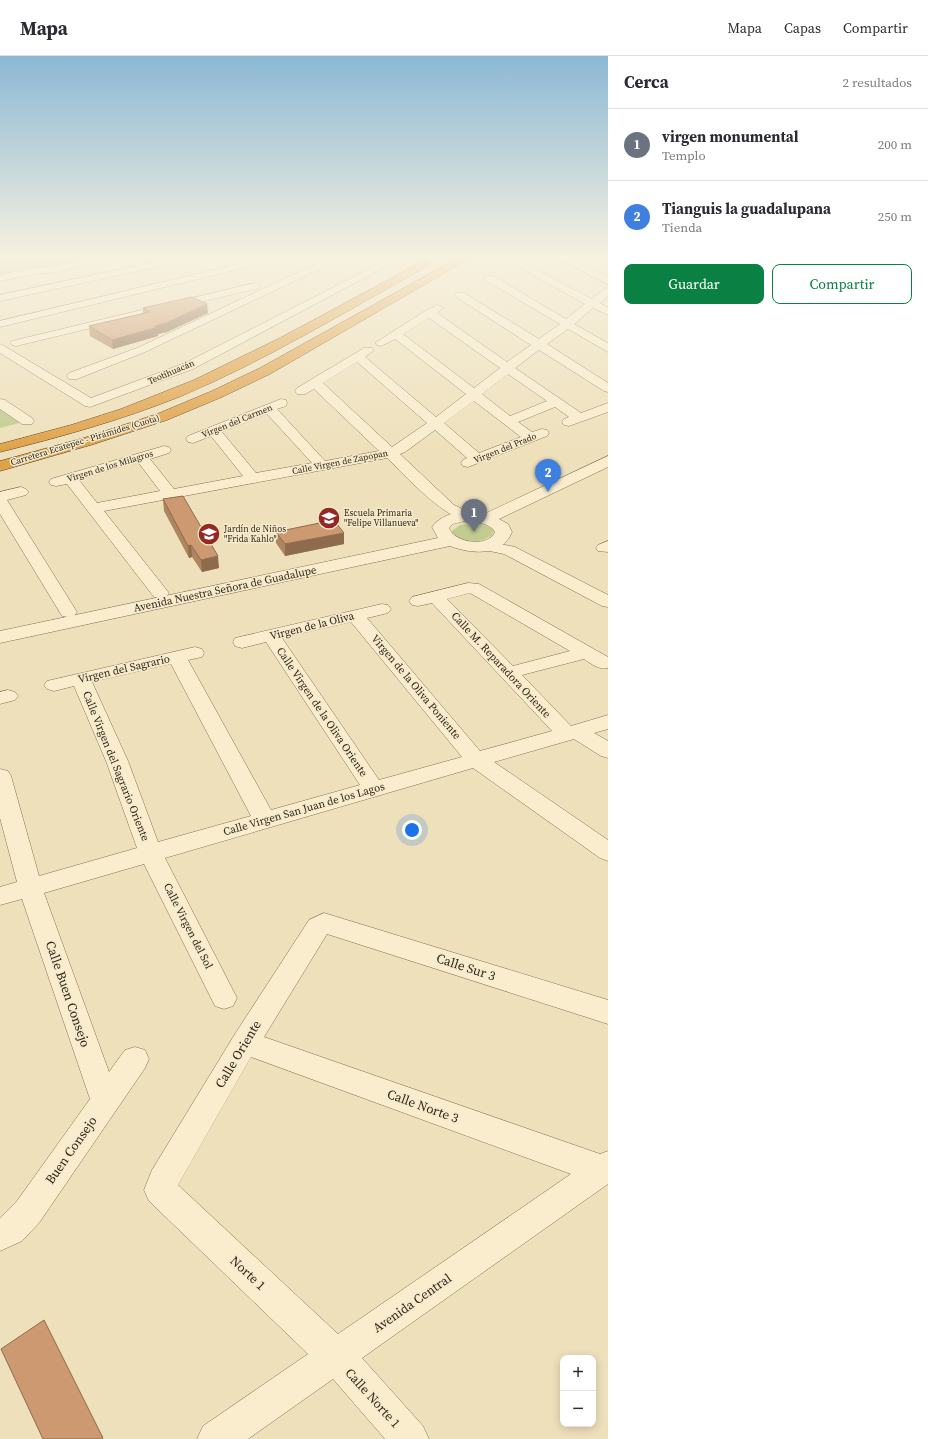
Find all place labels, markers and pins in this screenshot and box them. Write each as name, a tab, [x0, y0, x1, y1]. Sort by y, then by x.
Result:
pin: 2	[535, 459, 561, 492]
pin: 1	[461, 499, 487, 532]
school or university icon: Escuela Primaria "Felipe Villanueva"	[316, 505, 342, 531]
place label: Escuela Primaria "Felipe Villanueva"	[344, 507, 419, 529]
school or university icon: Jardín de Niños "Frida Kahlo"	[196, 521, 222, 547]
place label: Jardín de Niños "Frida Kahlo"	[223, 523, 286, 545]

